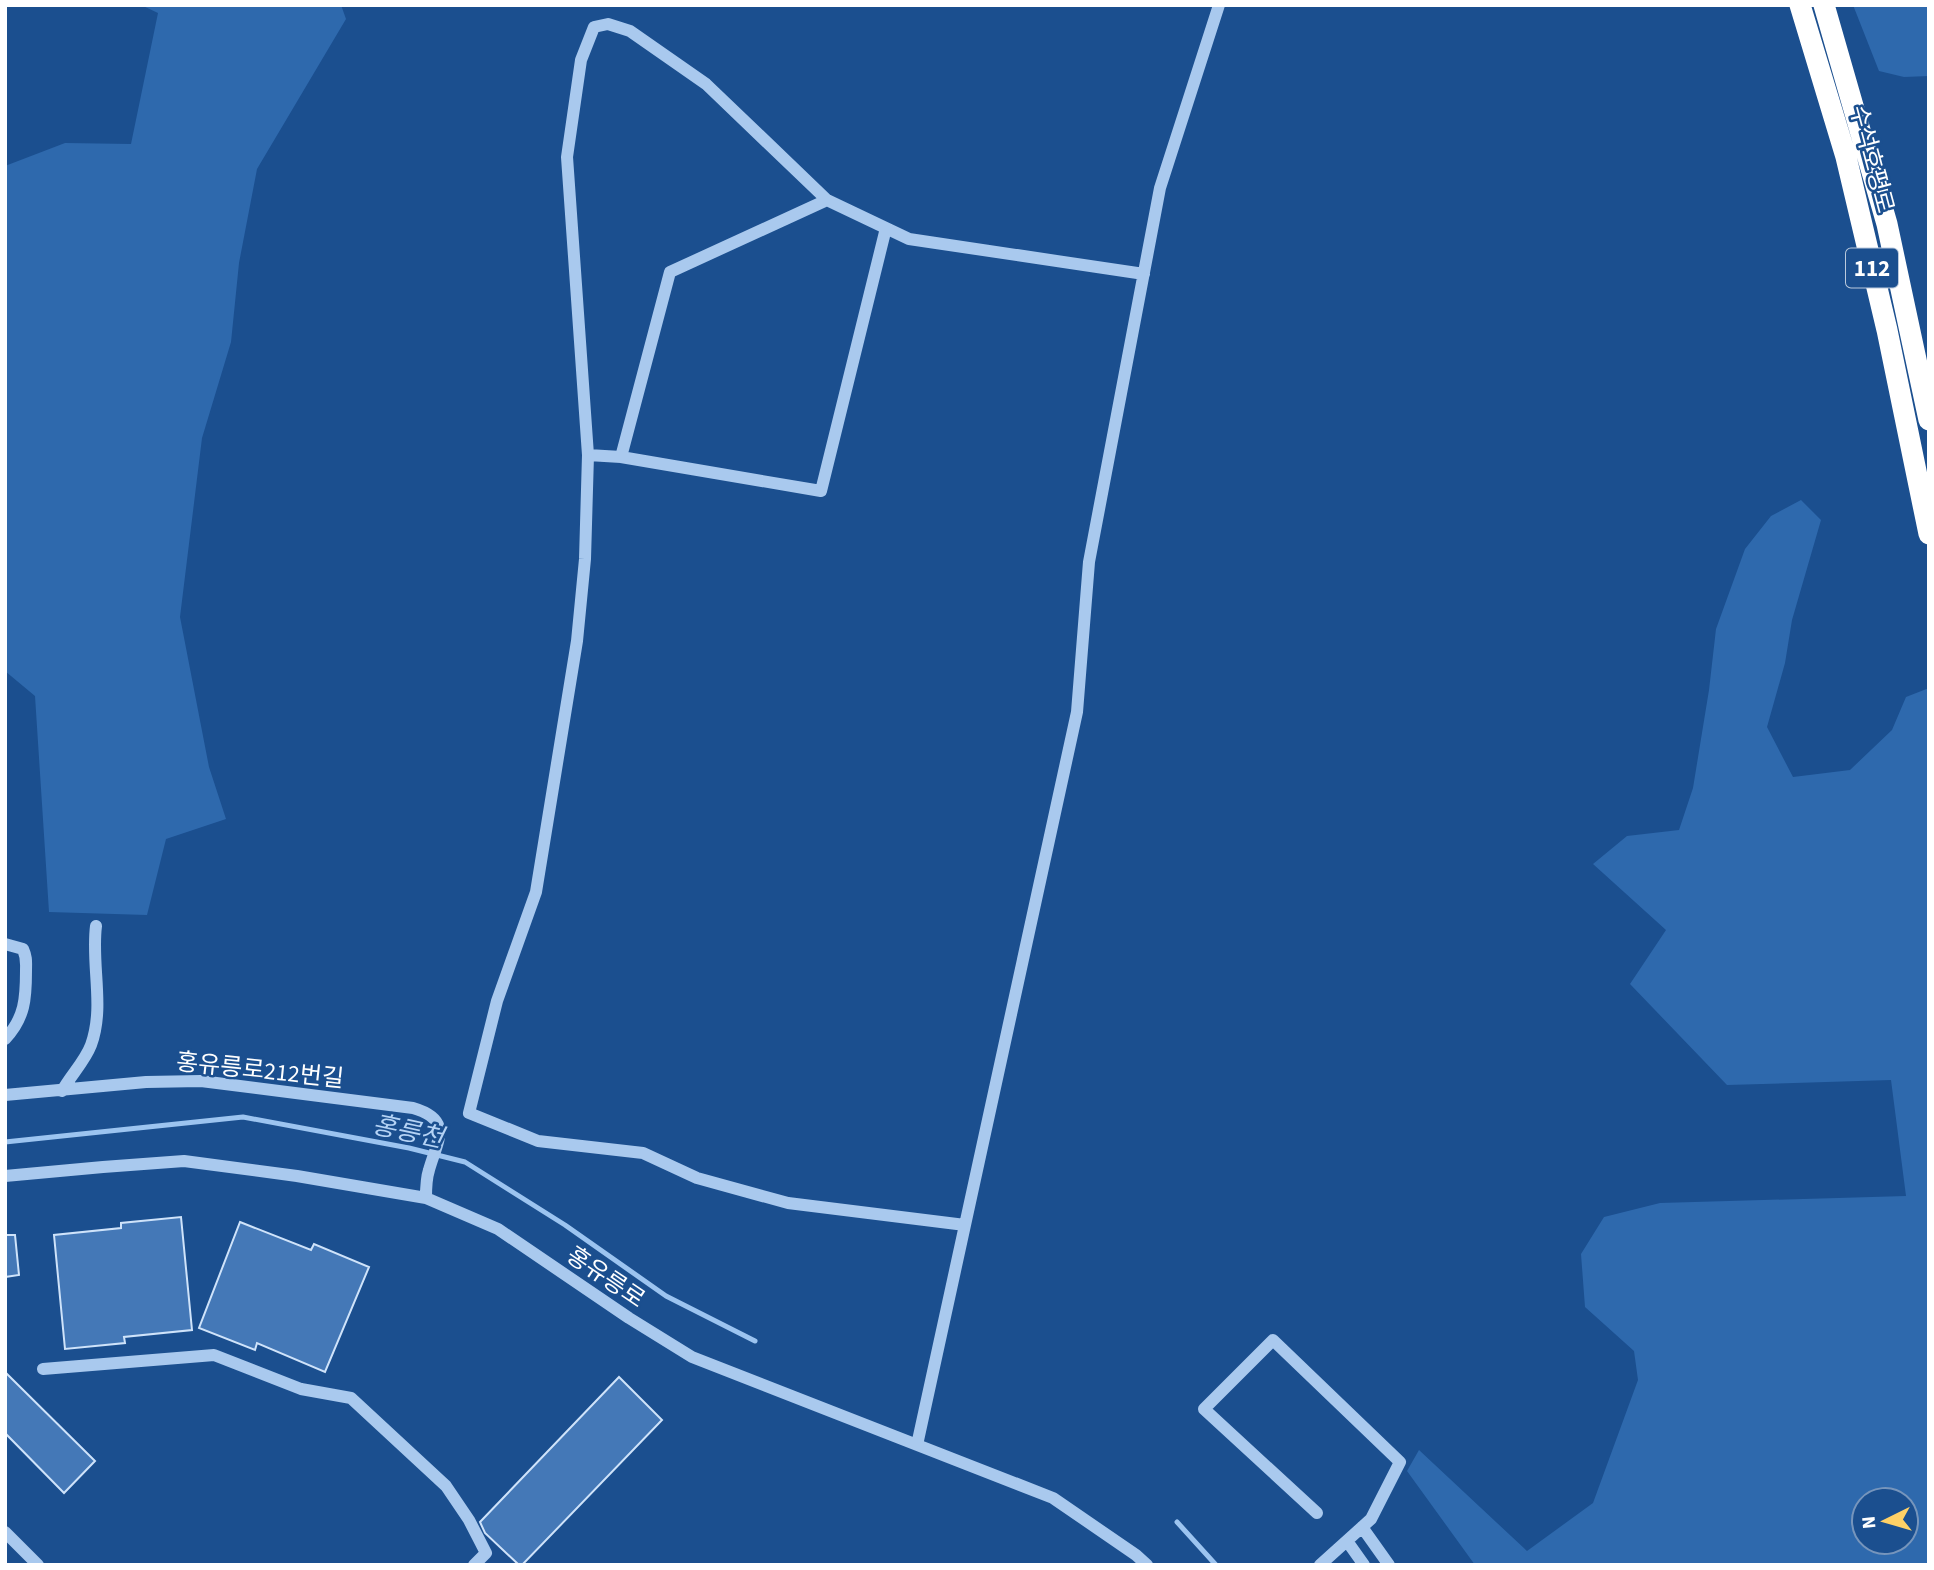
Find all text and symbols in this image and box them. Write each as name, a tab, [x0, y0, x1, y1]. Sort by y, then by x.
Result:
street label: 수석호평로	[1840, 101, 1903, 217]
road number: 112	[1846, 248, 1898, 288]
street label: 홍유릉로212번길	[174, 1044, 345, 1097]
water label: 홍릉천	[369, 1106, 450, 1158]
street label: 홍유릉로	[559, 1238, 652, 1317]
north arrow	[1850, 1486, 1920, 1556]
text: N	[1856, 1515, 1884, 1530]

